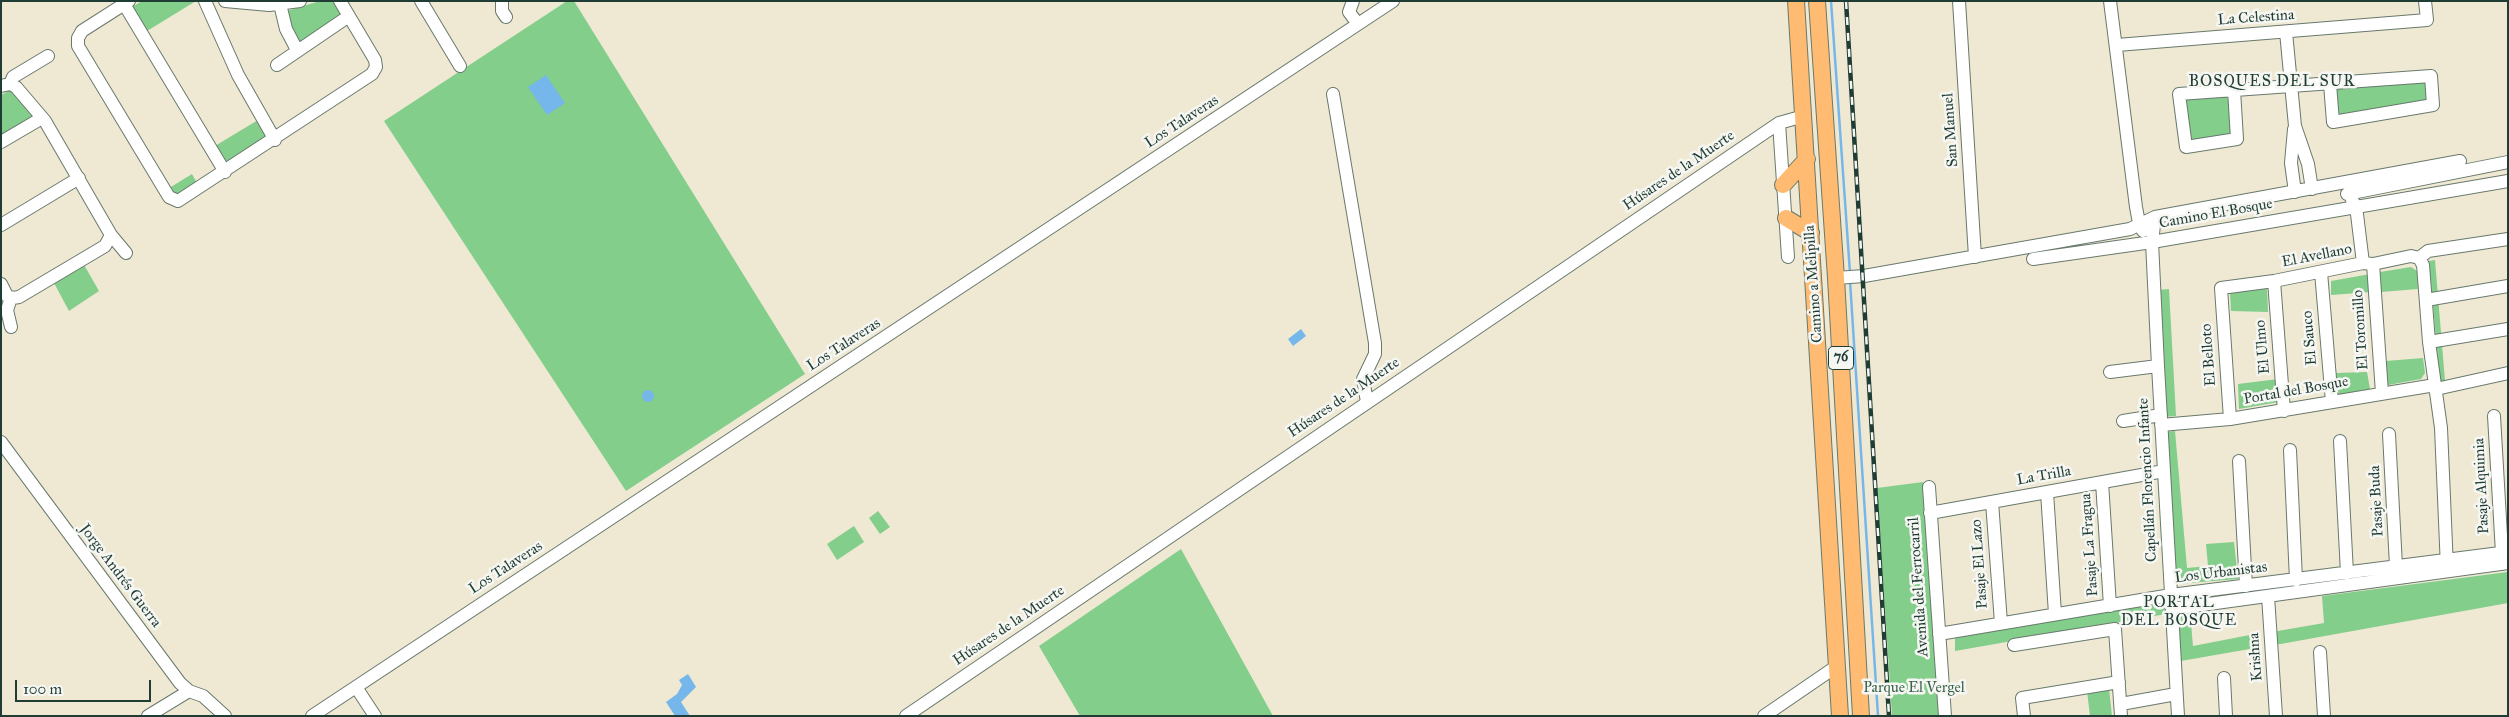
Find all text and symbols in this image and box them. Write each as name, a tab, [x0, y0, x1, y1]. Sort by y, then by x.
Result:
street label: La Celestina	[2217, 6, 2295, 30]
district label: BOSQUES DEL SUR	[2187, 72, 2357, 92]
street label: Los Talaveras	[1142, 92, 1222, 152]
street label: San Manuel	[1939, 92, 1963, 168]
street label: Húsares de la Muerte	[1620, 127, 1738, 215]
street label: Camino El Bosque	[2158, 195, 2274, 233]
street label: Camino a Melipilla	[1801, 225, 1827, 343]
street label: El Avellano	[2280, 240, 2354, 272]
street label: El Toromillo	[2349, 289, 2373, 371]
street label: El Sauco	[2299, 310, 2321, 366]
street label: Los Talaveras	[804, 315, 884, 375]
street label: El Ulmo	[2252, 319, 2274, 375]
street label: El Belloto	[2198, 323, 2220, 387]
road number: 76	[1828, 346, 1854, 369]
street label: Húsares de la Muerte	[1285, 354, 1403, 442]
street label: Portal del Bosque	[2242, 373, 2350, 409]
street label: Capellán Florencio Infante	[2135, 398, 2161, 562]
street label: Pasaje Alquimia	[2470, 438, 2494, 534]
street label: La Trilla	[2015, 462, 2073, 490]
street label: Pasaje Buda	[2366, 465, 2388, 537]
street label: Pasaje La Fragua	[2077, 493, 2103, 597]
street label: Avenida del Ferrocarril	[1905, 517, 1933, 657]
street label: Pasaje El Lazo	[1968, 519, 1992, 609]
street label: Jorge Andrés Guerra	[75, 521, 165, 631]
street label: Los Talaveras	[466, 538, 546, 598]
street label: Los Urbanistas	[2174, 558, 2268, 588]
street label: Húsares de la Muerte	[950, 582, 1068, 670]
district label: PORTAL DEL BOSQUE	[2120, 593, 2238, 631]
street label: Krishna	[2245, 632, 2267, 682]
scale bar	[18, 670, 154, 702]
park label: Parque El Vergel	[1863, 679, 1965, 697]
text: 100 m	[23, 680, 62, 698]

